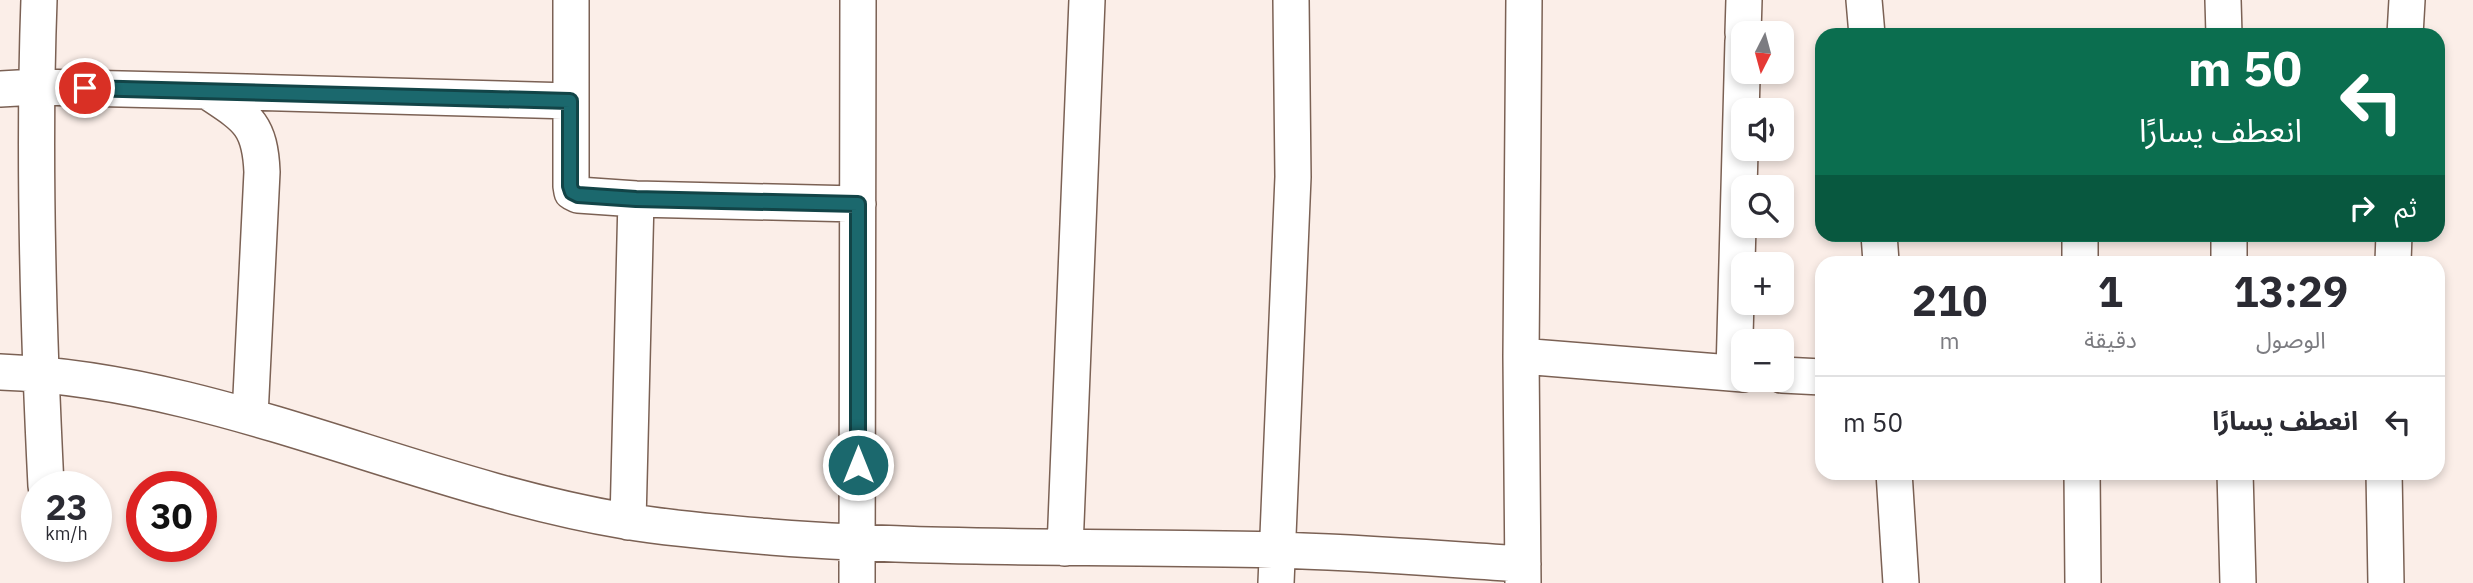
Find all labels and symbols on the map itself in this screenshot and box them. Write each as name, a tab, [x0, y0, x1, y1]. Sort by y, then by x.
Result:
north arrow	[1731, 21, 1794, 84]
pin	[55, 58, 115, 118]
position arrow	[821, 428, 895, 502]
speed limit sign: 30	[126, 471, 217, 562]

